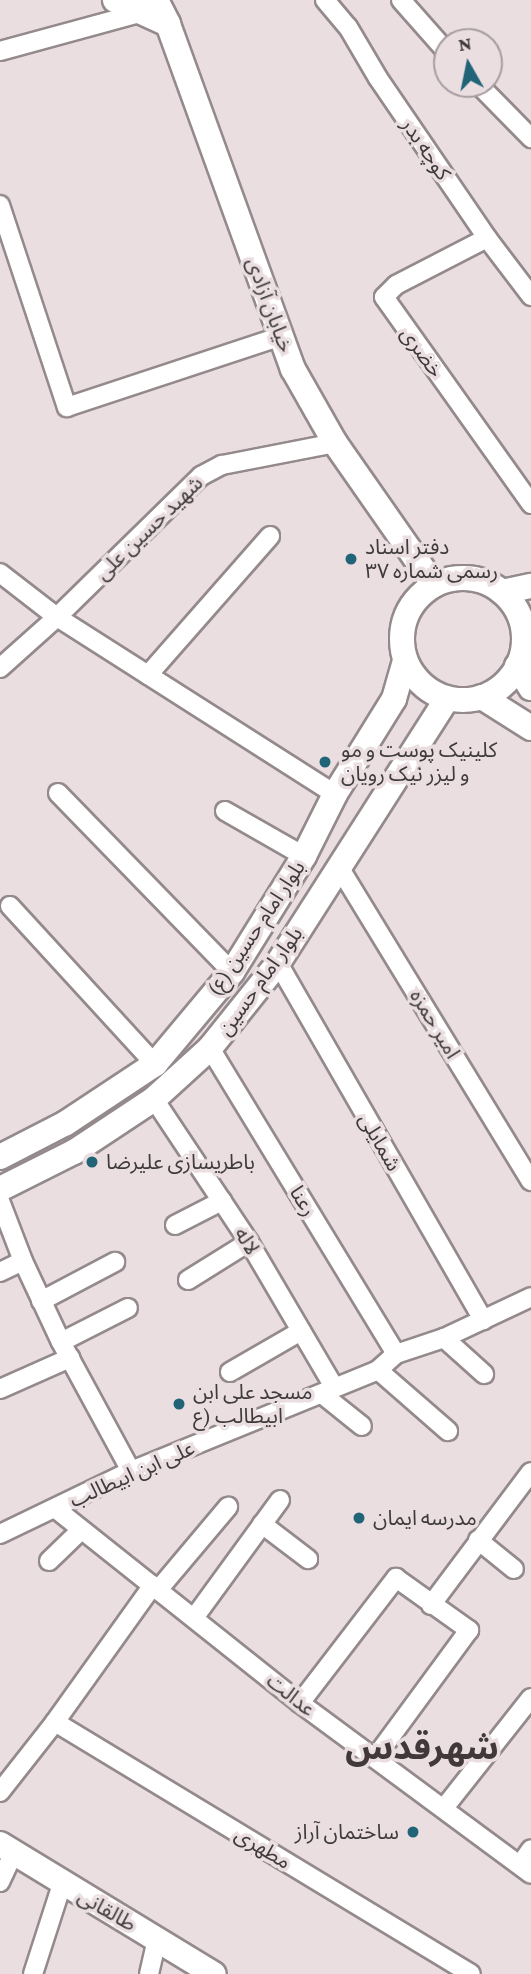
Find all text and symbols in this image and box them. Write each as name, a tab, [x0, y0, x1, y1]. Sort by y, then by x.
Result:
north arrow	[433, 28, 503, 98]
text: N	[457, 32, 473, 55]
street label: کوچه بدر	[396, 113, 456, 185]
street label: خیابان آزادی	[241, 254, 299, 356]
street label: خضری	[395, 322, 449, 382]
street label: شهید حسین علی	[90, 470, 208, 586]
place label: دفتر اسناد رسمی شماره ۳۷	[365, 534, 498, 584]
marker: دفتر اسناد رسمی شماره ۳۷	[343, 551, 359, 567]
place label: کلینیک پوست و مو و لیزر نیک رویان	[341, 737, 497, 787]
marker: کلینیک پوست و مو و لیزر نیک رویان	[315, 752, 335, 772]
street label: بلوار امام حسین (ع)	[202, 856, 310, 1000]
street label: بلوار امام حسین	[212, 922, 308, 1040]
street label: امیر حمزه	[404, 985, 466, 1063]
street label: شمایلی	[353, 1109, 407, 1175]
place label: باطریسازی علیرضا	[106, 1149, 255, 1175]
marker: باطریسازی علیرضا	[84, 1154, 100, 1170]
street label: رعنا	[284, 1181, 322, 1221]
street label: لاله	[229, 1222, 265, 1260]
place label: مسجد علی ابن ابیطالب (ع	[193, 1379, 313, 1429]
marker: مسجد علی ابن ابیطالب (ع	[171, 1396, 187, 1412]
street label: علی ابن ابیطالب	[66, 1435, 198, 1513]
place label: مدرسه ایمان	[373, 1505, 477, 1531]
marker: مدرسه ایمان	[351, 1510, 367, 1526]
street label: عدالت	[262, 1668, 320, 1722]
district label: شهرقدس	[345, 1727, 499, 1769]
place label: ساختمان آراز	[295, 1819, 399, 1845]
street label: مطهری	[230, 1822, 296, 1874]
marker: ساختمان آراز	[405, 1824, 421, 1840]
street label: طالقانی	[73, 1883, 141, 1937]

